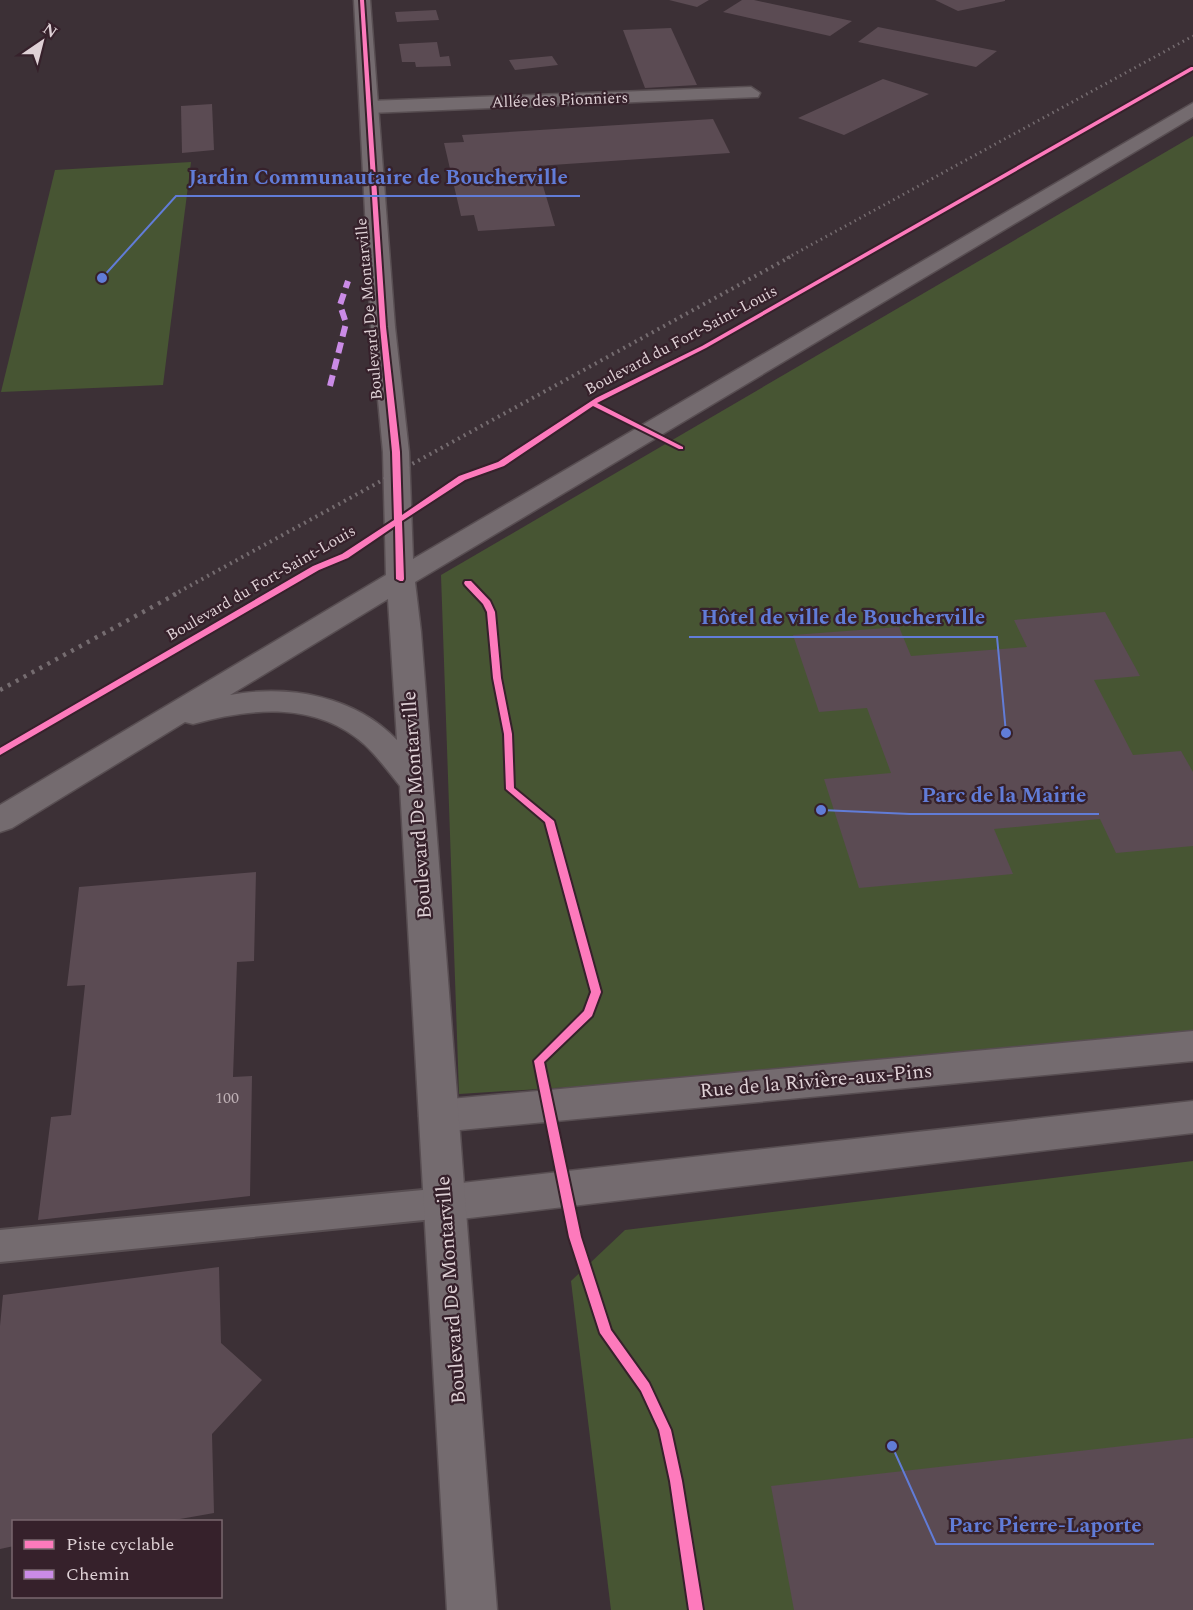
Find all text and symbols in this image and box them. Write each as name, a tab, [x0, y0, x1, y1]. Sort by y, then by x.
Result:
north arrow	[12, 12, 72, 72]
text: N	[38, 17, 62, 44]
street label: Allée des Pionniers	[491, 86, 629, 114]
callout: Jardin Communautaire de Boucherville	[176, 157, 580, 196]
text: Jardin Communautaire de Boucherville	[188, 162, 568, 194]
street label: Boulevard De Montarville	[349, 217, 389, 401]
street label: Boulevard du Fort-Saint-Louis	[580, 279, 782, 401]
street label: Boulevard du Fort-Saint-Louis	[162, 519, 360, 647]
callout: Hôtel de ville de Boucherville	[689, 598, 997, 637]
text: Hôtel de ville de Boucherville	[701, 602, 985, 634]
street label: Boulevard De Montarville	[394, 690, 440, 920]
callout: Parc de la Mairie	[910, 775, 1099, 814]
text: Parc de la Mairie	[921, 780, 1087, 812]
street label: Rue de la Rivière-aux-Pins	[698, 1056, 934, 1106]
house number: 100	[215, 1086, 239, 1110]
street label: Boulevard De Montarville	[428, 1175, 474, 1405]
callout: Parc Pierre-Laporte	[936, 1505, 1154, 1544]
text: Parc Pierre-Laporte	[948, 1510, 1142, 1542]
legend	[12, 1520, 222, 1598]
text: Piste cyclable	[66, 1531, 174, 1558]
text: Chemin	[66, 1561, 130, 1588]

